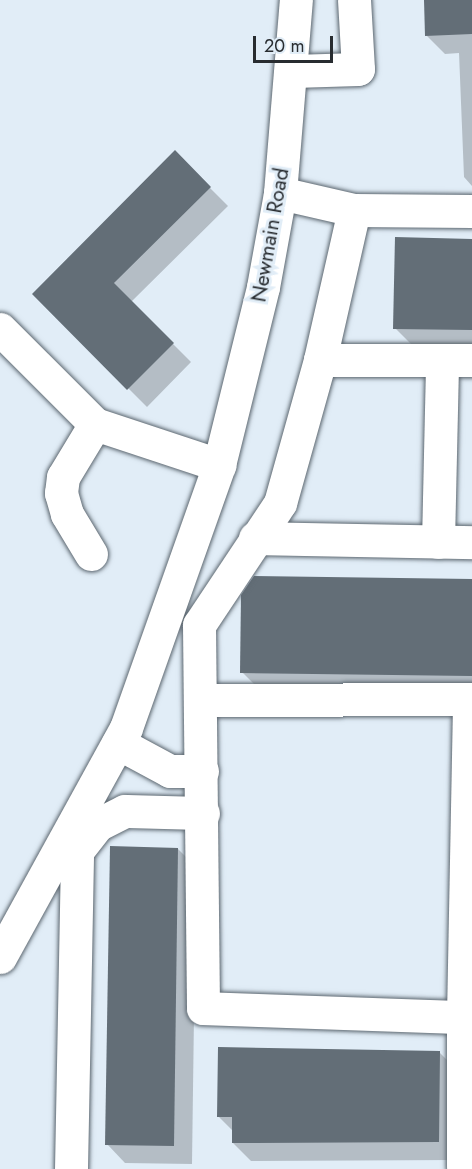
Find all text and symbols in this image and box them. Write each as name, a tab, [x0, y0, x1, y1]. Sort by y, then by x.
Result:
scale bar	[256, 24, 336, 62]
text: 20 m	[264, 33, 304, 59]
street label: Newmain Road	[246, 166, 294, 304]

